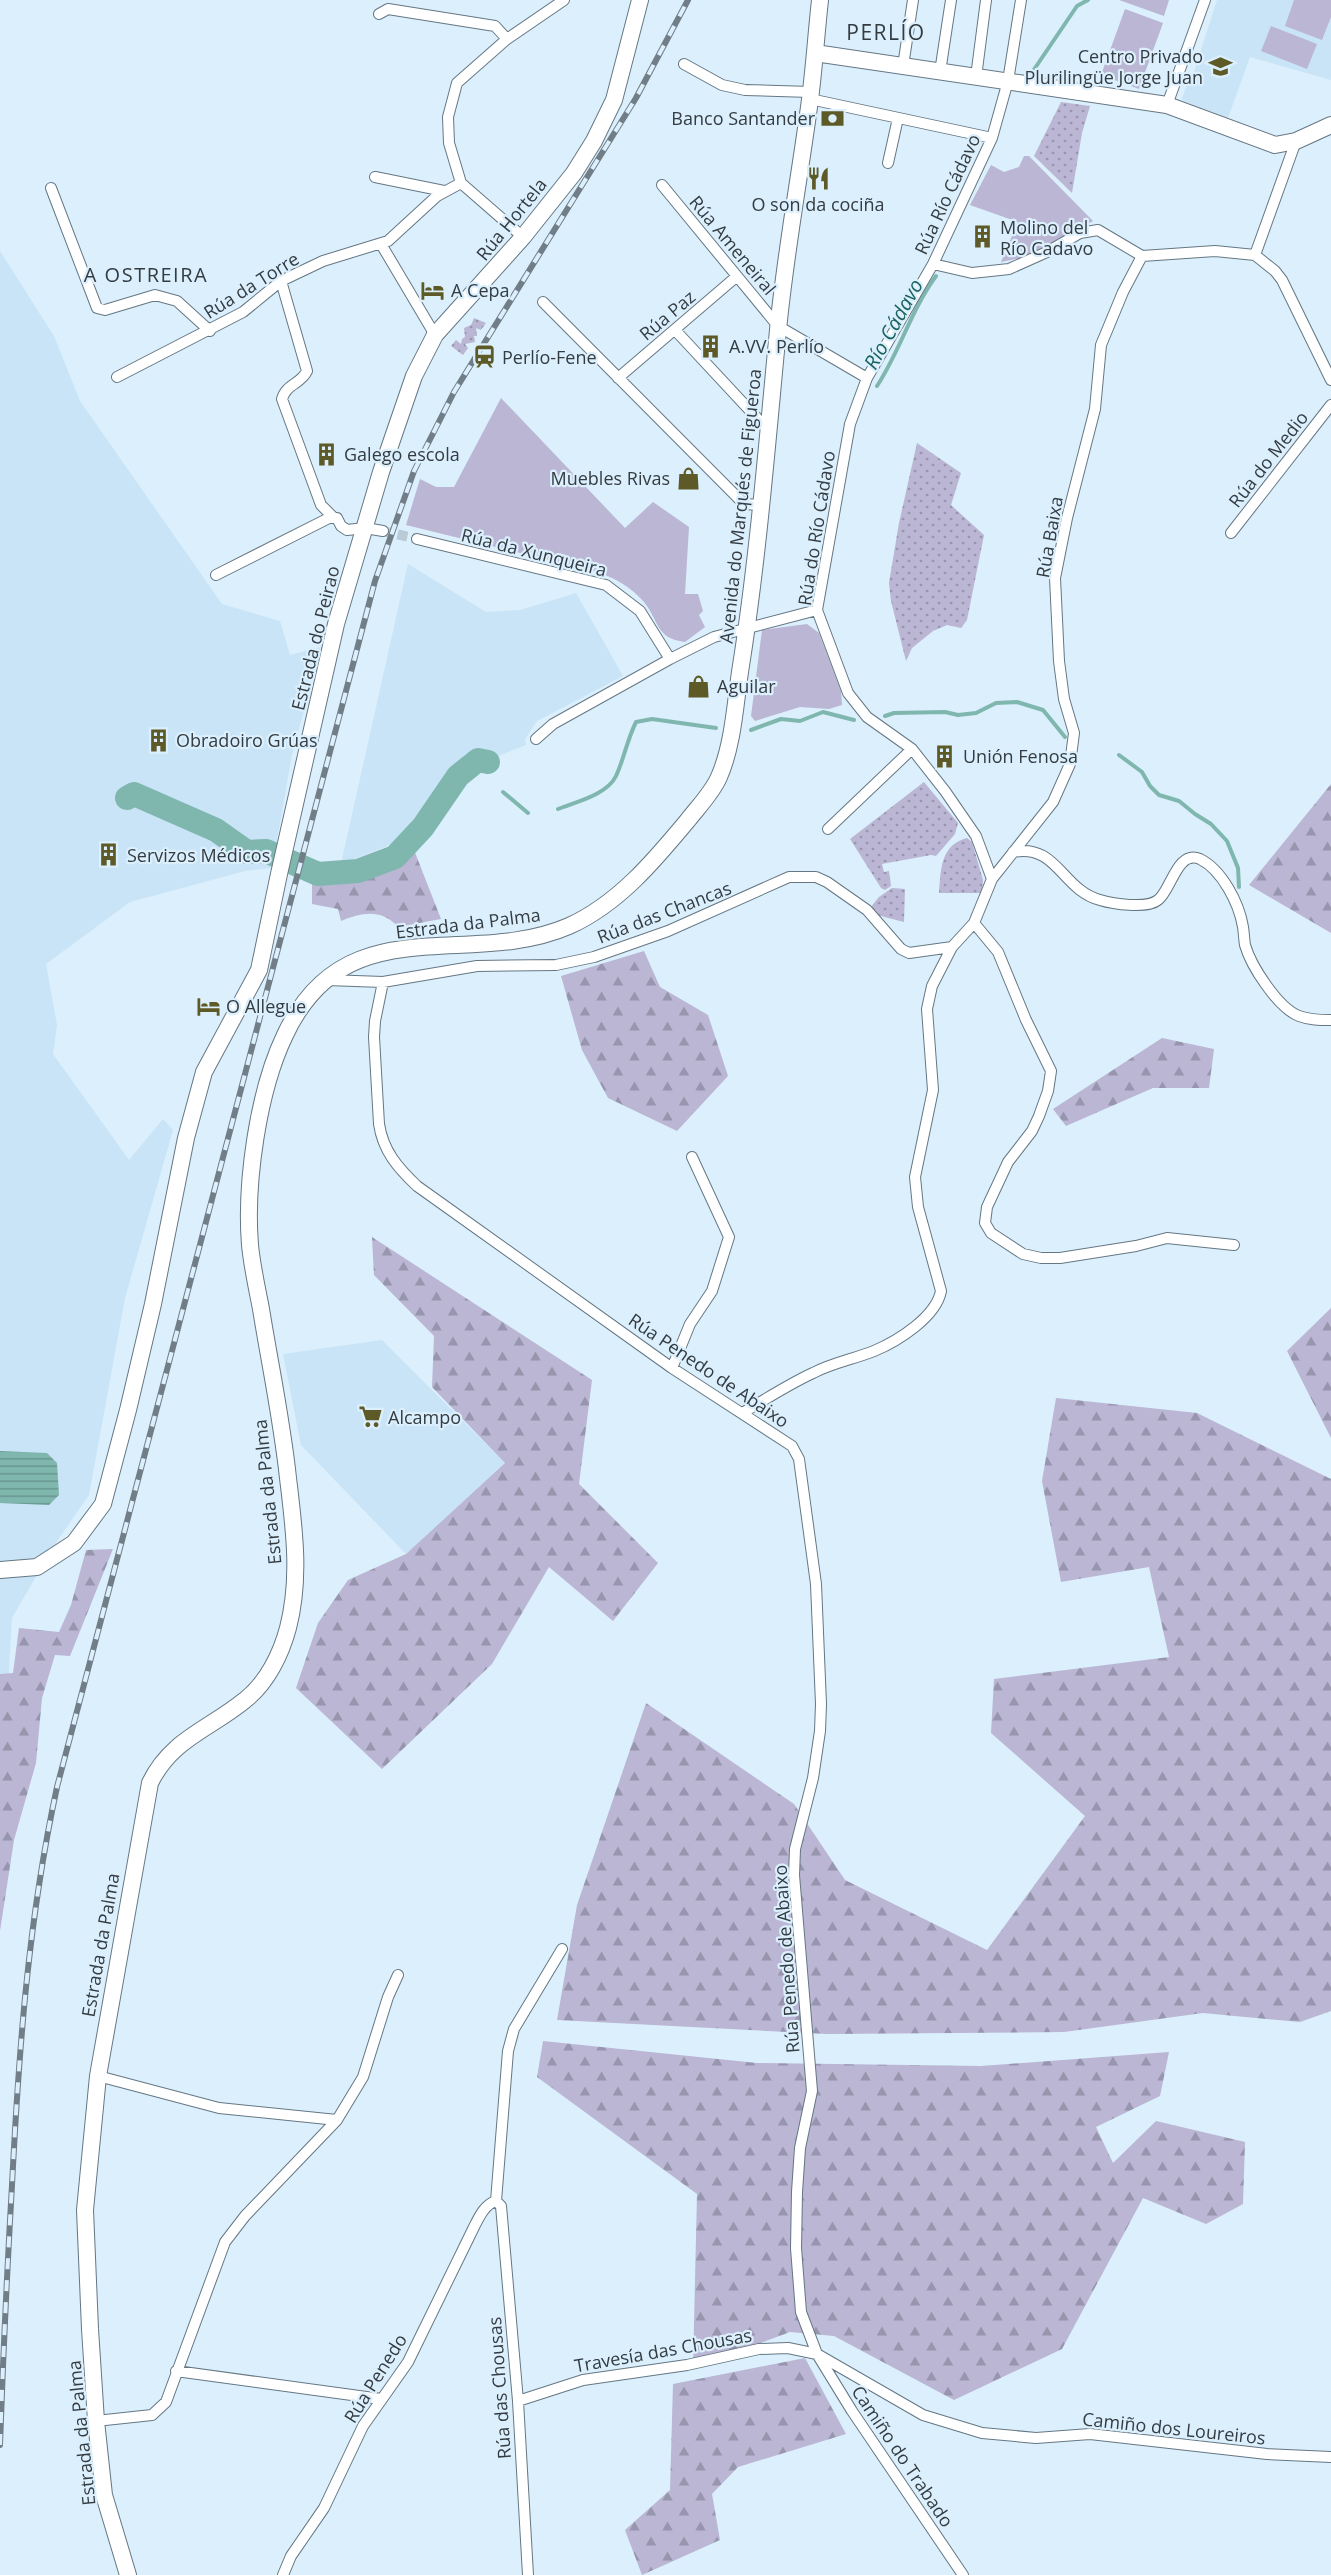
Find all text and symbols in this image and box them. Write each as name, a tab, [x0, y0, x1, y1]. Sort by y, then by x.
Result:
district label: PERLÍO	[846, 18, 926, 46]
place label: Centro Privado Plurilingüe Jorge Juan	[1024, 44, 1203, 89]
school or university icon: Centro Privado Plurilingüe Jorge Juan	[1208, 53, 1234, 79]
bank icon: Banco Santander	[820, 105, 846, 131]
place label: Banco Santander	[671, 106, 816, 130]
street label: Rúa Río Cádavo	[909, 130, 985, 258]
restaurant icon: O son da cociña	[805, 165, 831, 191]
street label: Rúa Hortela	[470, 173, 552, 265]
street label: Rúa Ameneiral	[684, 190, 782, 300]
place label: O son da cociña	[751, 192, 885, 216]
place label: Molino del Río Cadavo	[1000, 215, 1093, 260]
building icon: Molino del Río Cadavo	[969, 224, 995, 250]
street label: Rúa da Torre	[199, 246, 303, 324]
district label: A OSTREIRA	[84, 261, 208, 288]
water label: Río Cádavo	[857, 274, 929, 374]
hotel icon: A Cepa	[420, 277, 446, 303]
place label: A Cepa	[451, 278, 510, 302]
street label: Rúa Paz	[634, 285, 700, 345]
building icon: A.VV. Perlío	[698, 333, 724, 359]
place label: A.VV. Perlío	[729, 334, 824, 358]
station icon: Perlío-Fene	[471, 344, 497, 370]
place label: Perlío-Fene	[502, 345, 597, 369]
street label: Avenida do Marqués de Figueroa	[714, 368, 766, 644]
street label: Rúa do Medio	[1223, 406, 1313, 512]
building icon: Galego escola	[313, 441, 339, 467]
place label: Galego escola	[344, 442, 460, 466]
street label: Rúa do Río Cádavo	[792, 449, 840, 607]
shop icon: Muebles Rivas	[675, 465, 701, 491]
place label: Muebles Rivas	[551, 466, 670, 490]
street label: Rúa Baixa	[1030, 494, 1068, 580]
street label: Rúa da Xunqueira	[459, 522, 609, 582]
street label: Estrada do Peirao	[285, 563, 345, 713]
shop icon: Aguilar	[686, 673, 712, 699]
place label: Aguilar	[717, 674, 776, 698]
building icon: Obradoiro Grúas	[145, 727, 171, 753]
place label: Obradoiro Grúas	[176, 728, 318, 752]
building icon: Unión Fenosa	[932, 743, 958, 769]
place label: Unión Fenosa	[963, 744, 1078, 768]
building icon: Servizos Médicos	[96, 842, 122, 868]
place label: Servizos Médicos	[127, 843, 270, 867]
street label: Rúa das Chancas	[594, 875, 734, 949]
street label: Estrada da Palma	[394, 902, 542, 944]
hotel icon: O Allegue	[195, 993, 221, 1019]
place label: O Allegue	[226, 994, 306, 1018]
street label: Rúa Penedo de Abaixo	[624, 1307, 794, 1433]
supermarket icon: Alcampo	[357, 1404, 383, 1430]
place label: Alcampo	[388, 1405, 461, 1429]
street label: Estrada da Palma	[247, 1418, 287, 1566]
street label: Rúa Penedo de Abaixo	[767, 1864, 805, 2054]
street label: Estrada da Palma	[76, 1871, 124, 2019]
street label: Rúa das Chousas	[482, 2316, 516, 2460]
street label: Travesía das Chousas	[572, 2323, 754, 2377]
street label: Rúa Penedo	[338, 2329, 412, 2427]
street label: Estrada da Palma	[61, 2359, 101, 2507]
street label: Camiño do Trabado	[847, 2381, 959, 2531]
street label: Camiño dos Loureiros	[1081, 2406, 1267, 2450]

